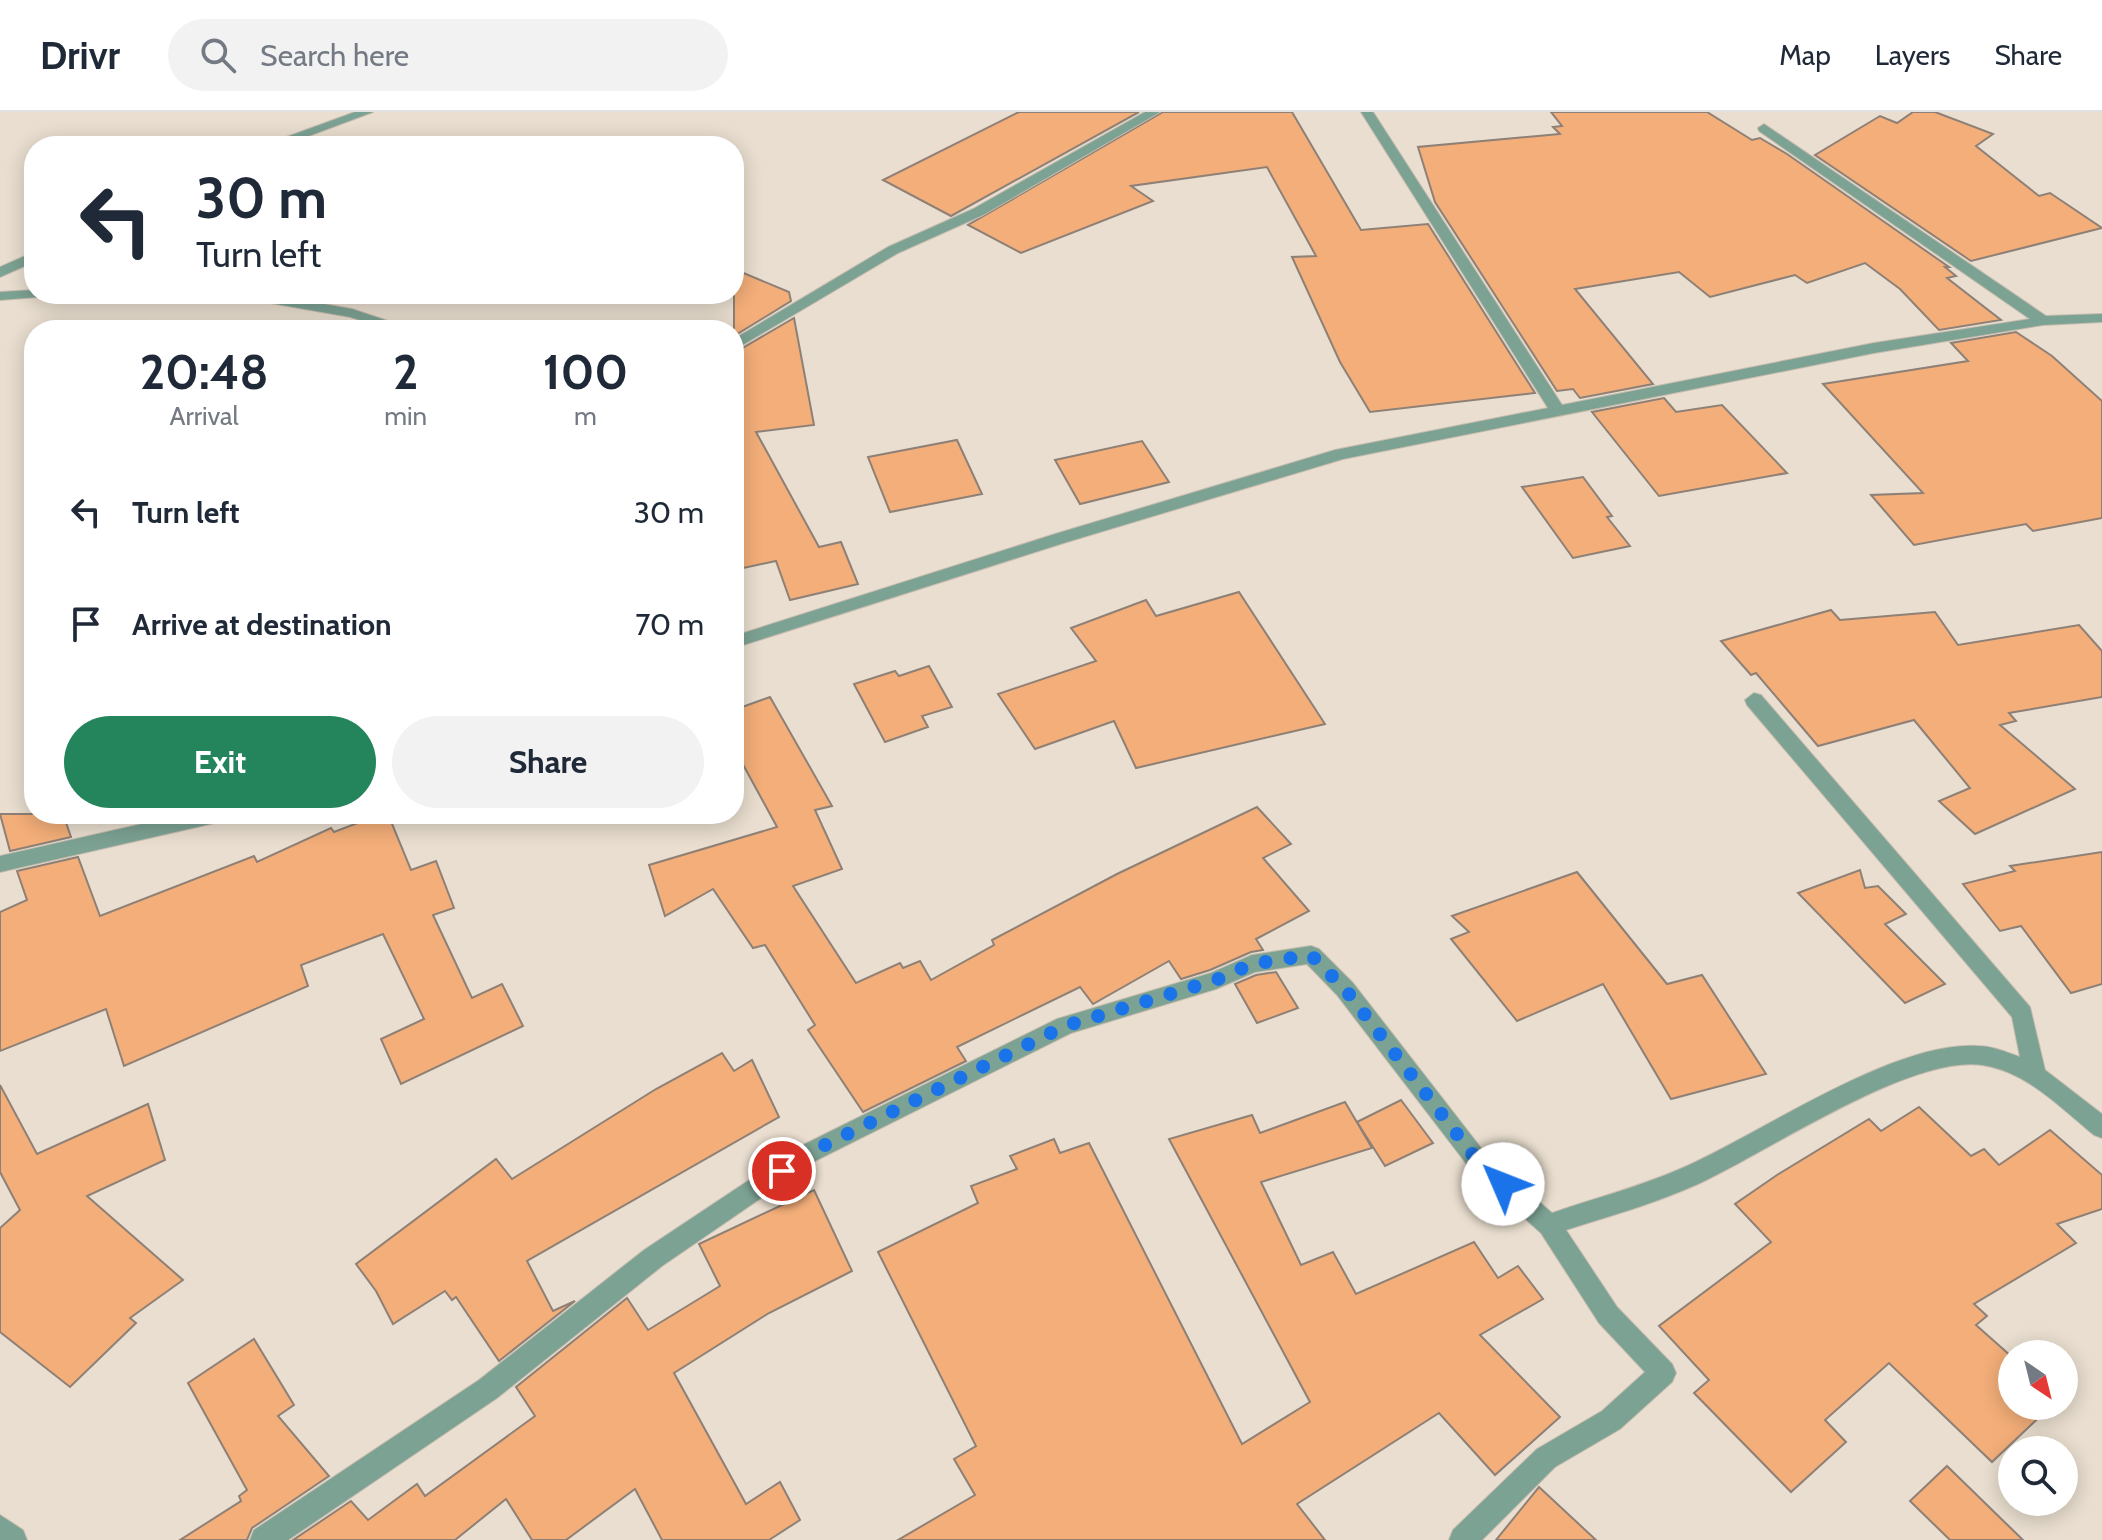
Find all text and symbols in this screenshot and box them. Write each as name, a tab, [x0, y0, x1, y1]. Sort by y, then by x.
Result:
search box	[168, 19, 728, 91]
text: Drivr	[40, 32, 120, 79]
icon: search	[196, 33, 240, 77]
text: Search here	[260, 37, 409, 74]
text: Map	[1779, 38, 1831, 72]
text: Layers	[1875, 38, 1950, 72]
text: Share	[1994, 38, 2062, 72]
text: 30 m	[196, 164, 327, 232]
icon: left	[64, 168, 168, 272]
text: Turn left	[196, 232, 321, 276]
text: 20:48	[140, 343, 268, 401]
text: 2	[393, 343, 418, 401]
text: 100	[543, 343, 628, 401]
text: Arrival	[169, 400, 239, 432]
text: min	[384, 400, 427, 432]
text: m	[574, 400, 597, 432]
icon: left	[64, 490, 108, 534]
text: Turn left	[132, 494, 240, 531]
text: 30 m	[634, 494, 704, 531]
icon: arrive	[64, 602, 108, 646]
text: Arrive at destination	[132, 606, 392, 643]
text: 70 m	[635, 606, 704, 643]
button: Exit	[64, 716, 376, 808]
button: Share	[392, 716, 704, 808]
pin	[748, 1137, 816, 1205]
position arrow	[1461, 1142, 1545, 1226]
icon: arrive	[760, 1149, 804, 1193]
north arrow	[1998, 1340, 2078, 1420]
map controls	[1998, 1340, 2078, 1516]
button: search	[1998, 1436, 2078, 1516]

